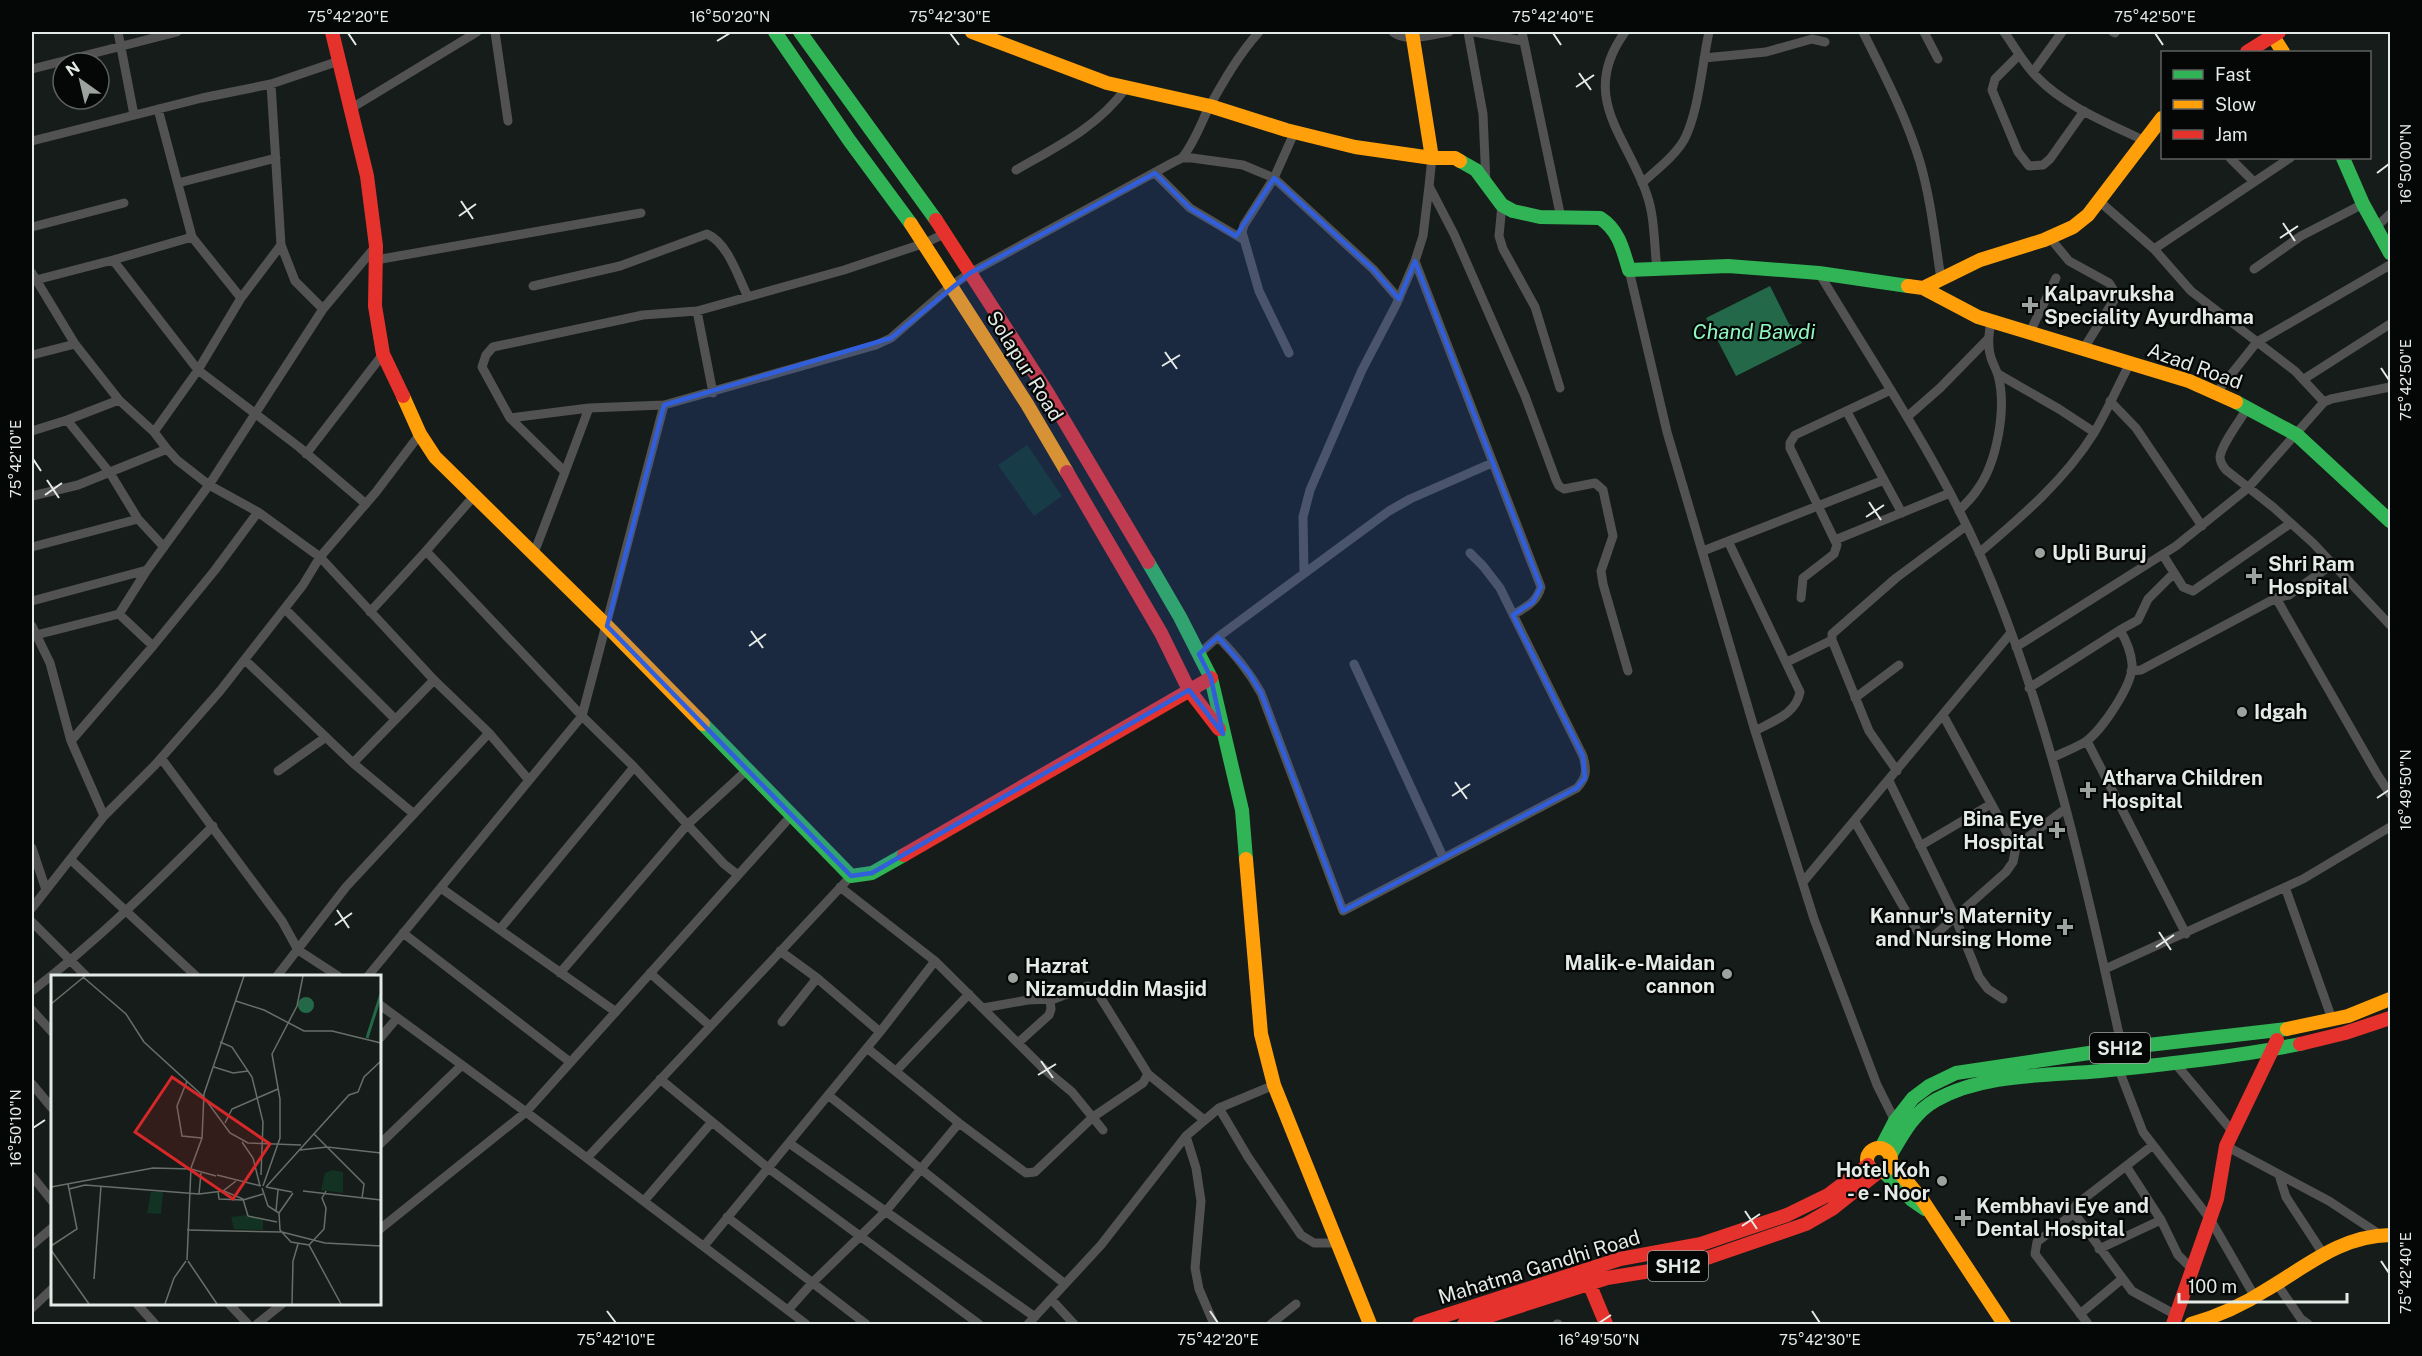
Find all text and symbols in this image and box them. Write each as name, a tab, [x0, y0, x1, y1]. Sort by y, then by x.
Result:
text: 75°42'20"E	[307, 8, 389, 25]
text: 16°50'20"N	[690, 8, 770, 25]
text: 75°42'30"E	[909, 8, 991, 25]
text: 75°42'40"E	[1512, 8, 1594, 25]
text: 75°42'50"E	[2114, 8, 2196, 25]
north arrow	[51, 51, 111, 111]
legend	[2161, 51, 2371, 159]
text: N	[62, 58, 83, 80]
text: Fast	[2215, 64, 2251, 85]
text: Slow	[2215, 94, 2256, 115]
text: Jam	[2215, 124, 2248, 145]
text: 16°50'00"N	[2397, 124, 2414, 204]
place label: Kalpavruksha Speciality Ayurdhama	[2044, 282, 2254, 329]
marker: Kalpavruksha Speciality Ayurdhama	[2021, 296, 2039, 314]
street label: Solapur Road	[982, 306, 1068, 426]
water label: Chand Bawdi	[1692, 319, 1816, 344]
street label: Azad Road	[2144, 338, 2246, 394]
text: 75°42'50"E	[2397, 339, 2414, 421]
text: 75°42'10"E	[7, 420, 24, 498]
place label: Upli Buruj	[2052, 541, 2147, 565]
marker: Upli Buruj	[2033, 546, 2047, 560]
place label: Shri Ram Hospital	[2268, 552, 2355, 599]
marker: Shri Ram Hospital	[2245, 567, 2263, 585]
place label: Idgah	[2254, 700, 2307, 724]
marker: Idgah	[2235, 705, 2249, 719]
text: 16°49'50"N	[2397, 749, 2414, 831]
place label: Atharva Children Hospital	[2102, 766, 2263, 813]
marker: Atharva Children Hospital	[2079, 781, 2097, 799]
place label: Bina Eye Hospital	[1962, 807, 2044, 854]
marker: Bina Eye Hospital	[2048, 821, 2066, 839]
place label: Kannur's Maternity and Nursing Home	[1870, 904, 2052, 951]
marker: Kannur's Maternity and Nursing Home	[2056, 918, 2074, 936]
place label: Malik-e-Maidan cannon	[1565, 951, 1715, 998]
place label: Hazrat Nizamuddin Masjid	[1025, 954, 1207, 1001]
marker: Malik-e-Maidan cannon	[1720, 967, 1734, 981]
marker: Hazrat Nizamuddin Masjid	[1006, 971, 1020, 985]
inset map	[51, 975, 381, 1305]
road number: SH12	[2090, 1033, 2150, 1063]
text: 16°50'10"N	[7, 1089, 24, 1167]
place label: Hotel Koh - e - Noor	[1836, 1158, 1930, 1205]
marker: Hotel Koh - e - Noor	[1935, 1174, 1949, 1188]
place label: Kembhavi Eye and Dental Hospital	[1976, 1194, 2149, 1241]
marker: Kembhavi Eye and Dental Hospital	[1954, 1209, 1972, 1227]
street label: Mahatma Gandhi Road	[1435, 1225, 1643, 1309]
text: 75°42'40"E	[2397, 1232, 2414, 1314]
road number: SH12	[1648, 1251, 1708, 1281]
scale bar	[2179, 1266, 2347, 1304]
text: 100 m	[2188, 1276, 2237, 1297]
text: 75°42'10"E	[577, 1331, 655, 1348]
text: 75°42'20"E	[1177, 1331, 1259, 1348]
text: 16°49'50"N	[1558, 1331, 1640, 1348]
text: 75°42'30"E	[1779, 1331, 1861, 1348]

